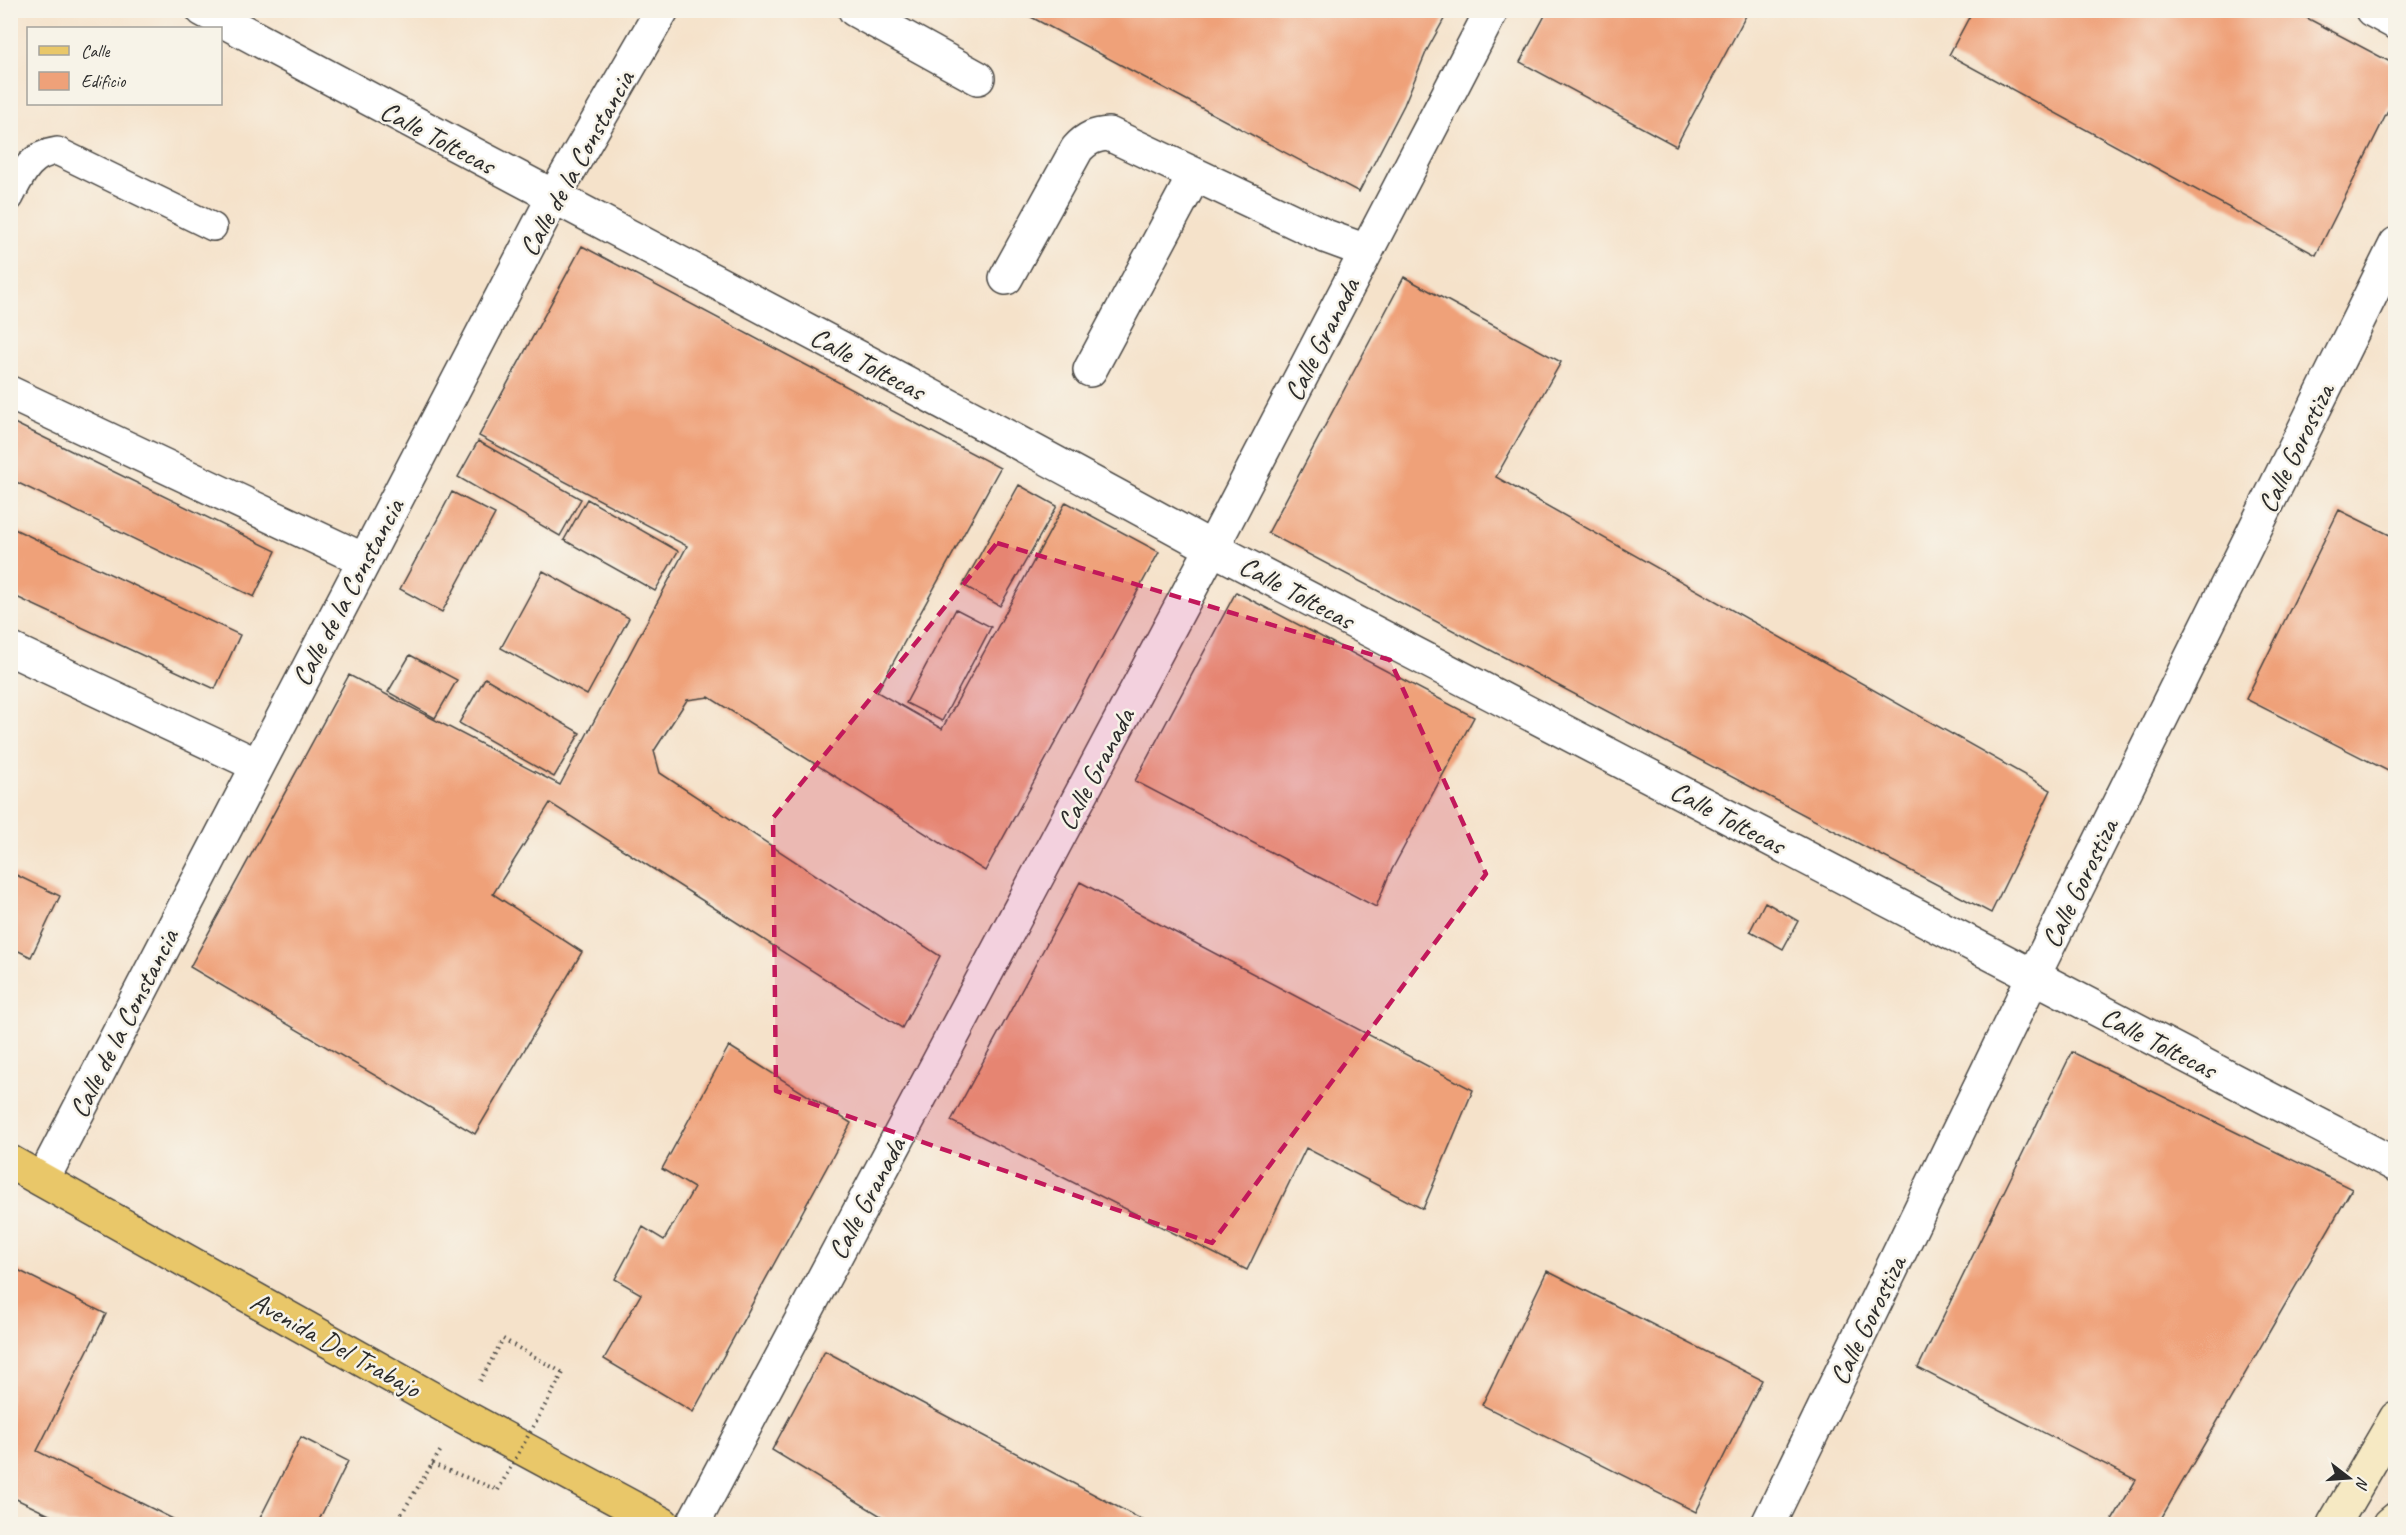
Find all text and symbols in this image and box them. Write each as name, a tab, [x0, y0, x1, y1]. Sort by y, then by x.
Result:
legend	[27, 27, 222, 105]
text: Calle	[81, 40, 110, 62]
street label: Calle de la Constancia	[511, 63, 643, 262]
text: Edificio	[81, 70, 127, 92]
street label: Calle Toltecas	[375, 93, 503, 183]
street label: Calle Granada	[1276, 270, 1368, 407]
street label: Calle Toltecas	[805, 319, 933, 409]
street label: Calle Gorostiza	[2249, 376, 2343, 518]
street label: Calle de la Constancia	[283, 491, 412, 692]
street label: Calle Toltecas	[1234, 548, 1362, 638]
street label: Calle Granada	[1049, 701, 1143, 836]
street label: Calle Toltecas	[1665, 773, 1793, 863]
street label: Calle Gorostiza	[2033, 811, 2127, 953]
street label: Calle de la Constancia	[61, 922, 187, 1123]
street label: Calle Toltecas	[2095, 999, 2224, 1087]
street label: Calle Granada	[820, 1130, 914, 1265]
street label: Calle Gorostiza	[1821, 1248, 1915, 1390]
street label: Avenida Del Trabajo	[245, 1283, 429, 1407]
north arrow	[2319, 1448, 2379, 1508]
text: N	[2350, 1474, 2373, 1493]

